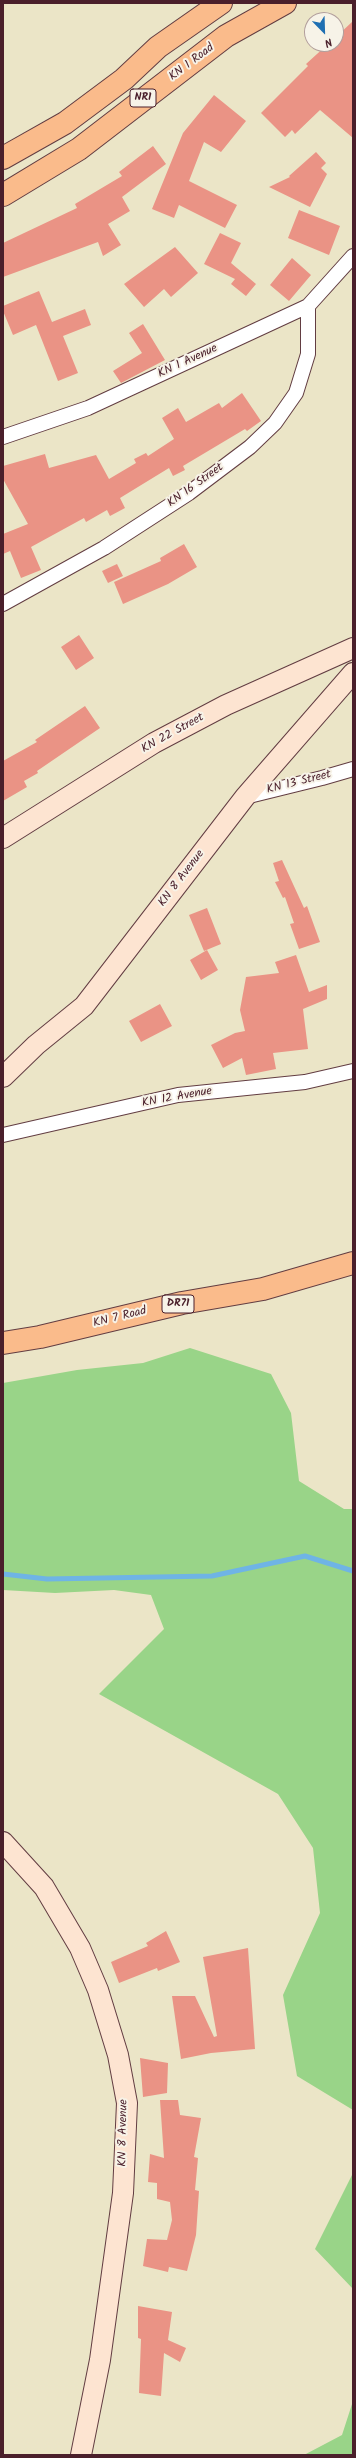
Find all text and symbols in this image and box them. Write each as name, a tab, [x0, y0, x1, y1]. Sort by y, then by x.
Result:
north arrow	[304, 12, 344, 52]
text: N	[322, 32, 335, 52]
street label: KN 1 Road	[167, 41, 217, 85]
road number: NR1	[130, 89, 156, 107]
street label: KN 1 Avenue	[156, 342, 220, 382]
street label: KN 16 Street	[165, 461, 227, 511]
street label: KN 22 Street	[139, 711, 207, 757]
street label: KN 13 Street	[265, 768, 333, 798]
street label: KN 8 Avenue	[156, 848, 208, 910]
street label: KN 12 Avenue	[141, 1085, 213, 1111]
road number: DR71	[162, 1295, 194, 1313]
street label: KN 7 Road	[92, 1304, 148, 1332]
street label: KN 8 Avenue	[116, 2099, 132, 2167]

